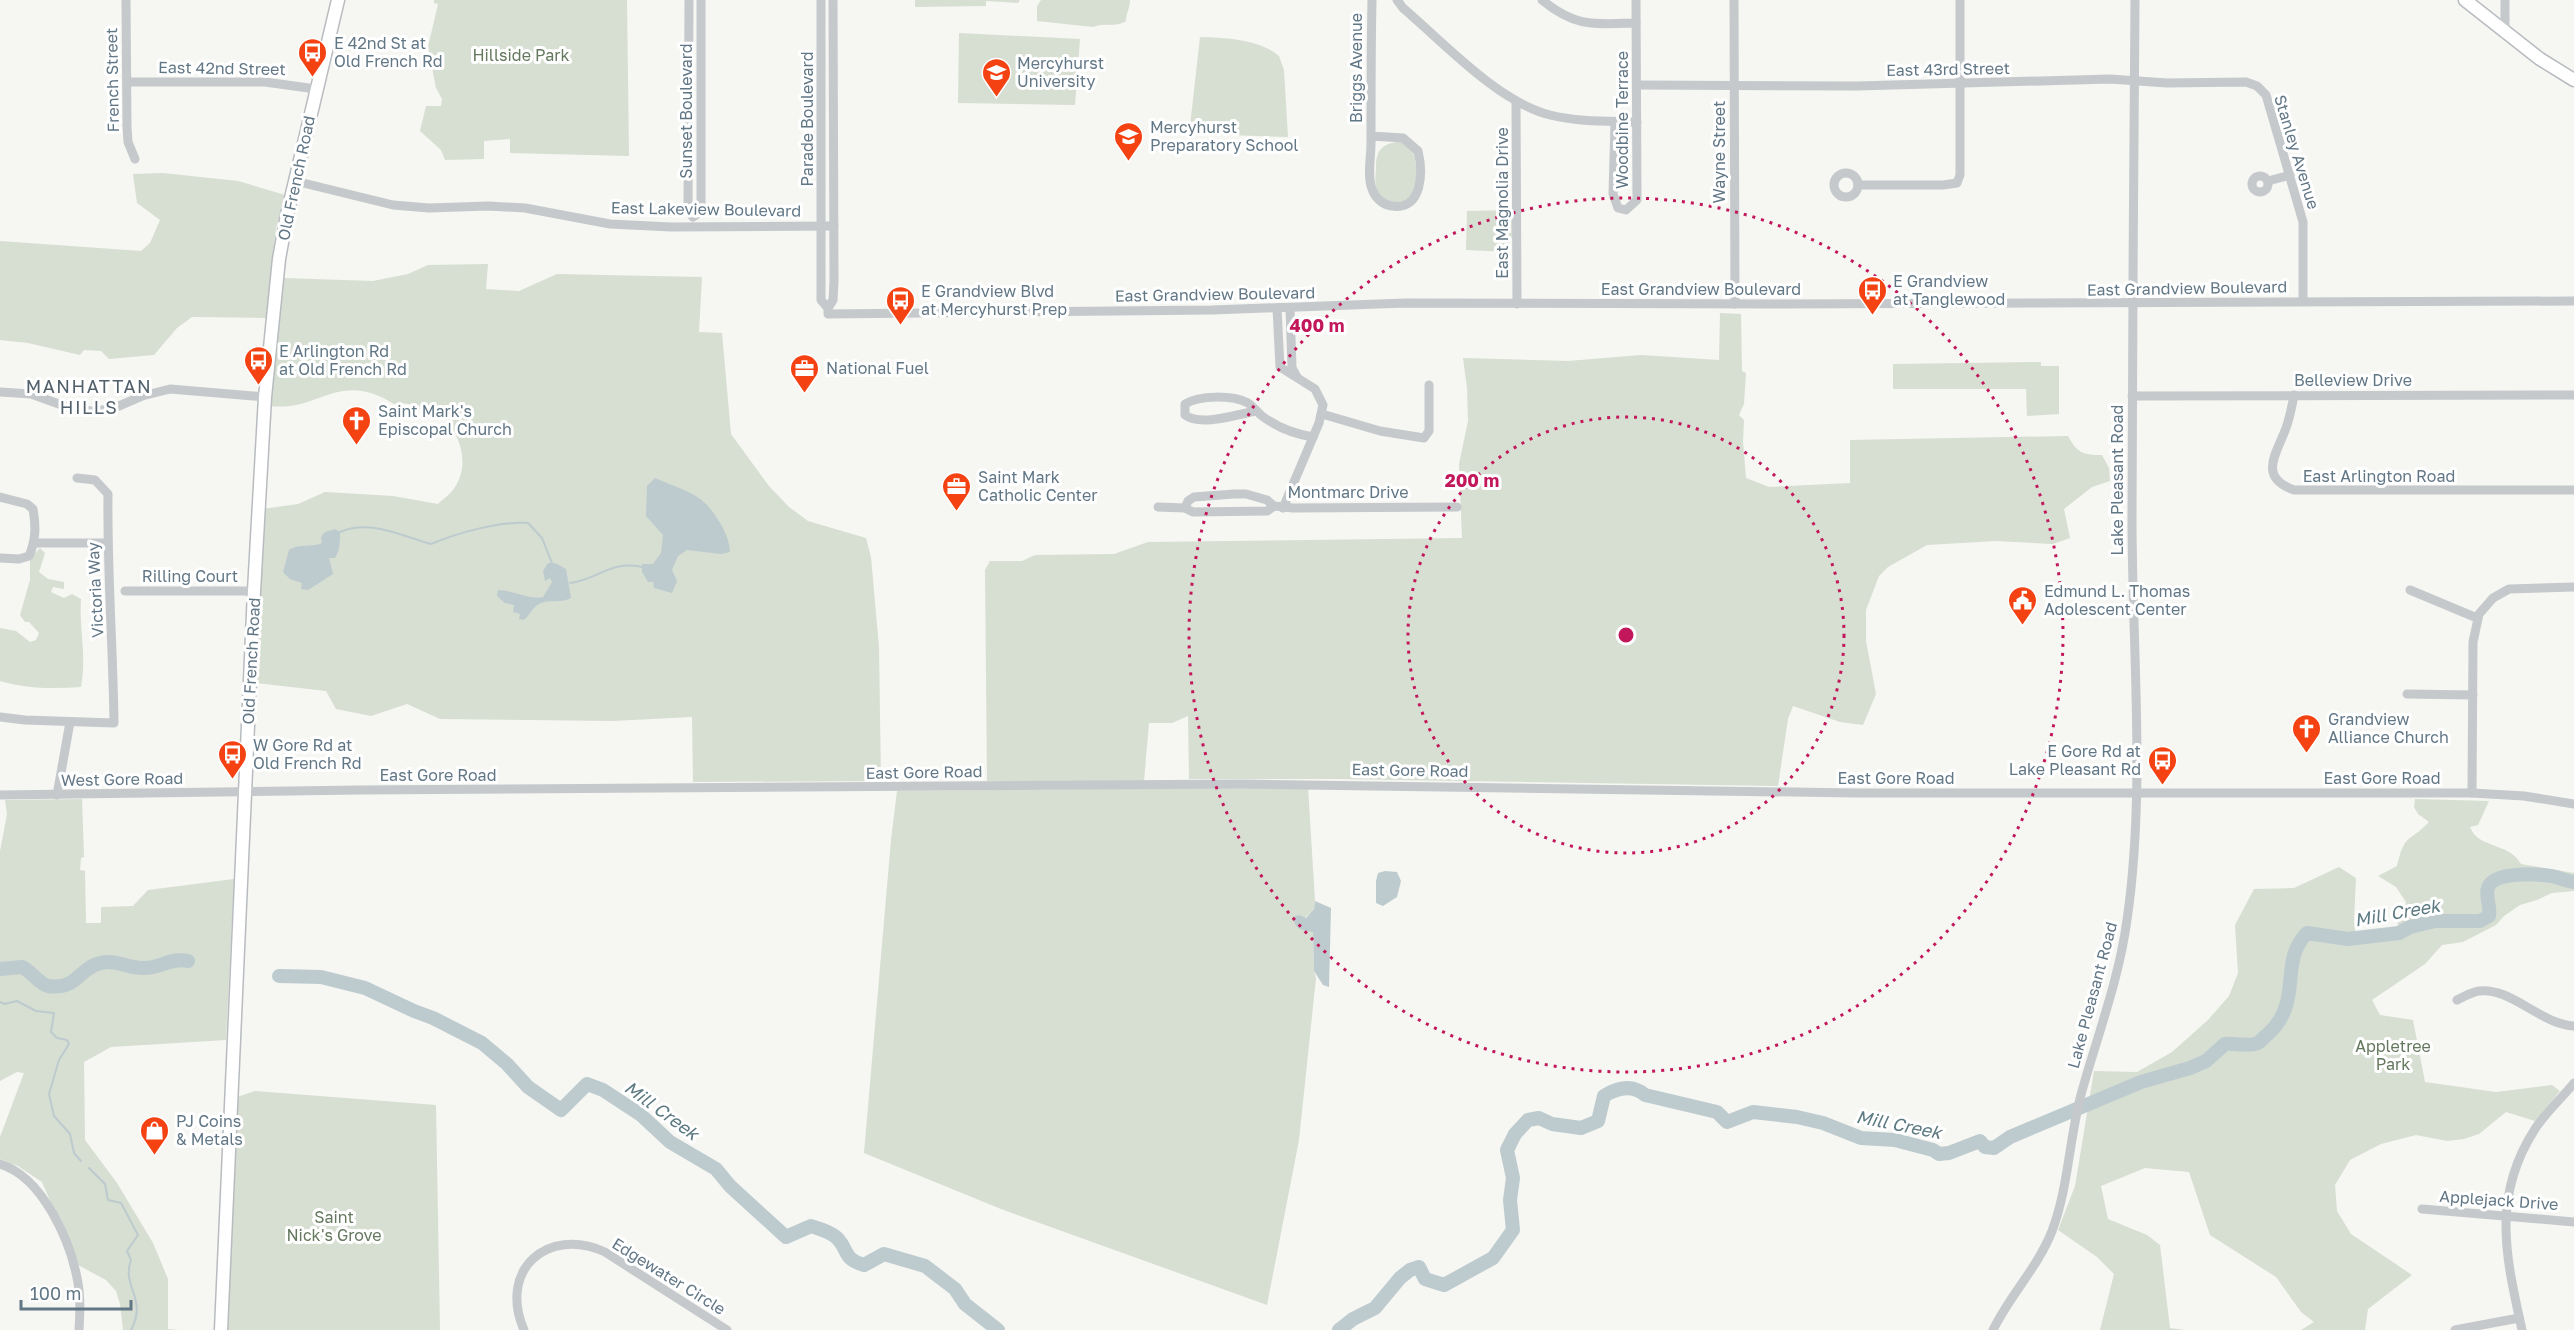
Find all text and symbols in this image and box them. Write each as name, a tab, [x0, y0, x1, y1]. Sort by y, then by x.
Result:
street label: Briggs Avenue	[1346, 13, 1366, 123]
street label: French Street	[101, 28, 123, 132]
place label: E 42nd St at Old French Rd	[334, 33, 442, 71]
bus stop icon: E 42nd St at Old French Rd	[297, 36, 329, 78]
street label: Sunset Boulevard	[676, 43, 696, 179]
park label: Hillside Park	[472, 45, 570, 65]
street label: Woodbine Terrace	[1612, 51, 1632, 189]
street label: Parade Boulevard	[797, 52, 817, 186]
place label: Mercyhurst University	[1017, 53, 1104, 91]
school or university icon: Mercyhurst University	[980, 56, 1012, 98]
street label: East 42nd Street	[158, 57, 286, 79]
street label: East 43rd Street	[1886, 58, 2010, 80]
street label: Stanley Avenue	[2270, 92, 2324, 212]
street label: Wayne Street	[1709, 101, 1729, 203]
street label: Old French Road	[273, 114, 319, 242]
place label: Mercyhurst Preparatory School	[1150, 117, 1298, 155]
school or university icon: Mercyhurst Preparatory School	[1113, 120, 1145, 162]
street label: East Magnolia Drive	[1492, 127, 1512, 279]
street label: East Lakeview Boulevard	[611, 197, 801, 221]
place label: E Grandview at Tanglewood	[1893, 271, 2005, 309]
bus stop icon: E Grandview at Tanglewood	[1856, 274, 1888, 316]
street label: East Grandview Boulevard	[2087, 276, 2287, 300]
street label: East Grandview Boulevard	[1601, 279, 1801, 299]
place label: E Grandview Blvd at Mercyhurst Prep	[921, 281, 1067, 319]
street label: East Grandview Boulevard	[1115, 282, 1315, 306]
bus stop icon: E Grandview Blvd at Mercyhurst Prep	[884, 284, 916, 326]
text: 400 m	[1290, 314, 1344, 336]
place label: E Arlington Rd at Old French Rd	[279, 341, 407, 379]
bus stop icon: E Arlington Rd at Old French Rd	[242, 344, 274, 386]
office icon: National Fuel	[789, 352, 821, 394]
place label: National Fuel	[826, 358, 929, 378]
street label: Belleview Drive	[2294, 370, 2412, 390]
district label: MANHATTAN HILLS	[26, 375, 152, 418]
place label: Saint Mark's Episcopal Church	[378, 401, 512, 439]
church icon: Saint Mark's Episcopal Church	[341, 404, 373, 446]
street label: Lake Pleasant Road	[2107, 405, 2127, 555]
street label: East Arlington Road	[2303, 466, 2455, 486]
place label: Saint Mark Catholic Center	[978, 467, 1098, 505]
text: 200 m	[1445, 469, 1499, 491]
office icon: Saint Mark Catholic Center	[941, 470, 973, 512]
street label: Montmarc Drive	[1287, 482, 1409, 502]
street label: Victoria Way	[83, 542, 107, 638]
street label: Rilling Court	[142, 566, 238, 586]
place label: Edmund L. Thomas Adolescent Center	[2044, 581, 2190, 619]
public building icon: Edmund L. Thomas Adolescent Center	[2007, 584, 2039, 626]
street label: Old French Road	[238, 597, 264, 725]
centre of rings	[1616, 625, 1636, 645]
place label: Grandview Alliance Church	[2328, 709, 2449, 747]
church icon: Grandview Alliance Church	[2291, 712, 2323, 754]
place label: W Gore Rd at Old French Rd	[253, 735, 361, 773]
bus stop icon: W Gore Rd at Old French Rd	[216, 738, 248, 780]
place label: E Gore Rd at Lake Pleasant Rd	[2009, 741, 2141, 779]
bus stop icon: E Gore Rd at Lake Pleasant Rd	[2146, 744, 2178, 786]
street label: East Gore Road	[1351, 759, 1469, 781]
street label: East Gore Road	[865, 761, 983, 783]
street label: East Gore Road	[380, 765, 496, 785]
street label: West Gore Road	[61, 768, 183, 790]
street label: East Gore Road	[1838, 768, 1954, 788]
street label: East Gore Road	[2324, 768, 2440, 788]
water label: Mill Creek	[2353, 893, 2443, 930]
street label: Lake Pleasant Road	[2063, 920, 2121, 1070]
park label: Appletree Park	[2355, 1036, 2431, 1074]
water label: Mill Creek	[621, 1076, 705, 1145]
water label: Mill Creek	[1854, 1105, 1945, 1143]
place label: PJ Coins & Metals	[176, 1111, 243, 1149]
shop icon: PJ Coins & Metals	[139, 1114, 171, 1156]
street label: Applejack Drive	[2439, 1186, 2559, 1214]
park label: Saint Nick's Grove	[286, 1207, 382, 1245]
street label: Edgewater Circle	[609, 1233, 729, 1319]
scale bar	[21, 1273, 130, 1311]
text: 100 m	[30, 1282, 81, 1304]

